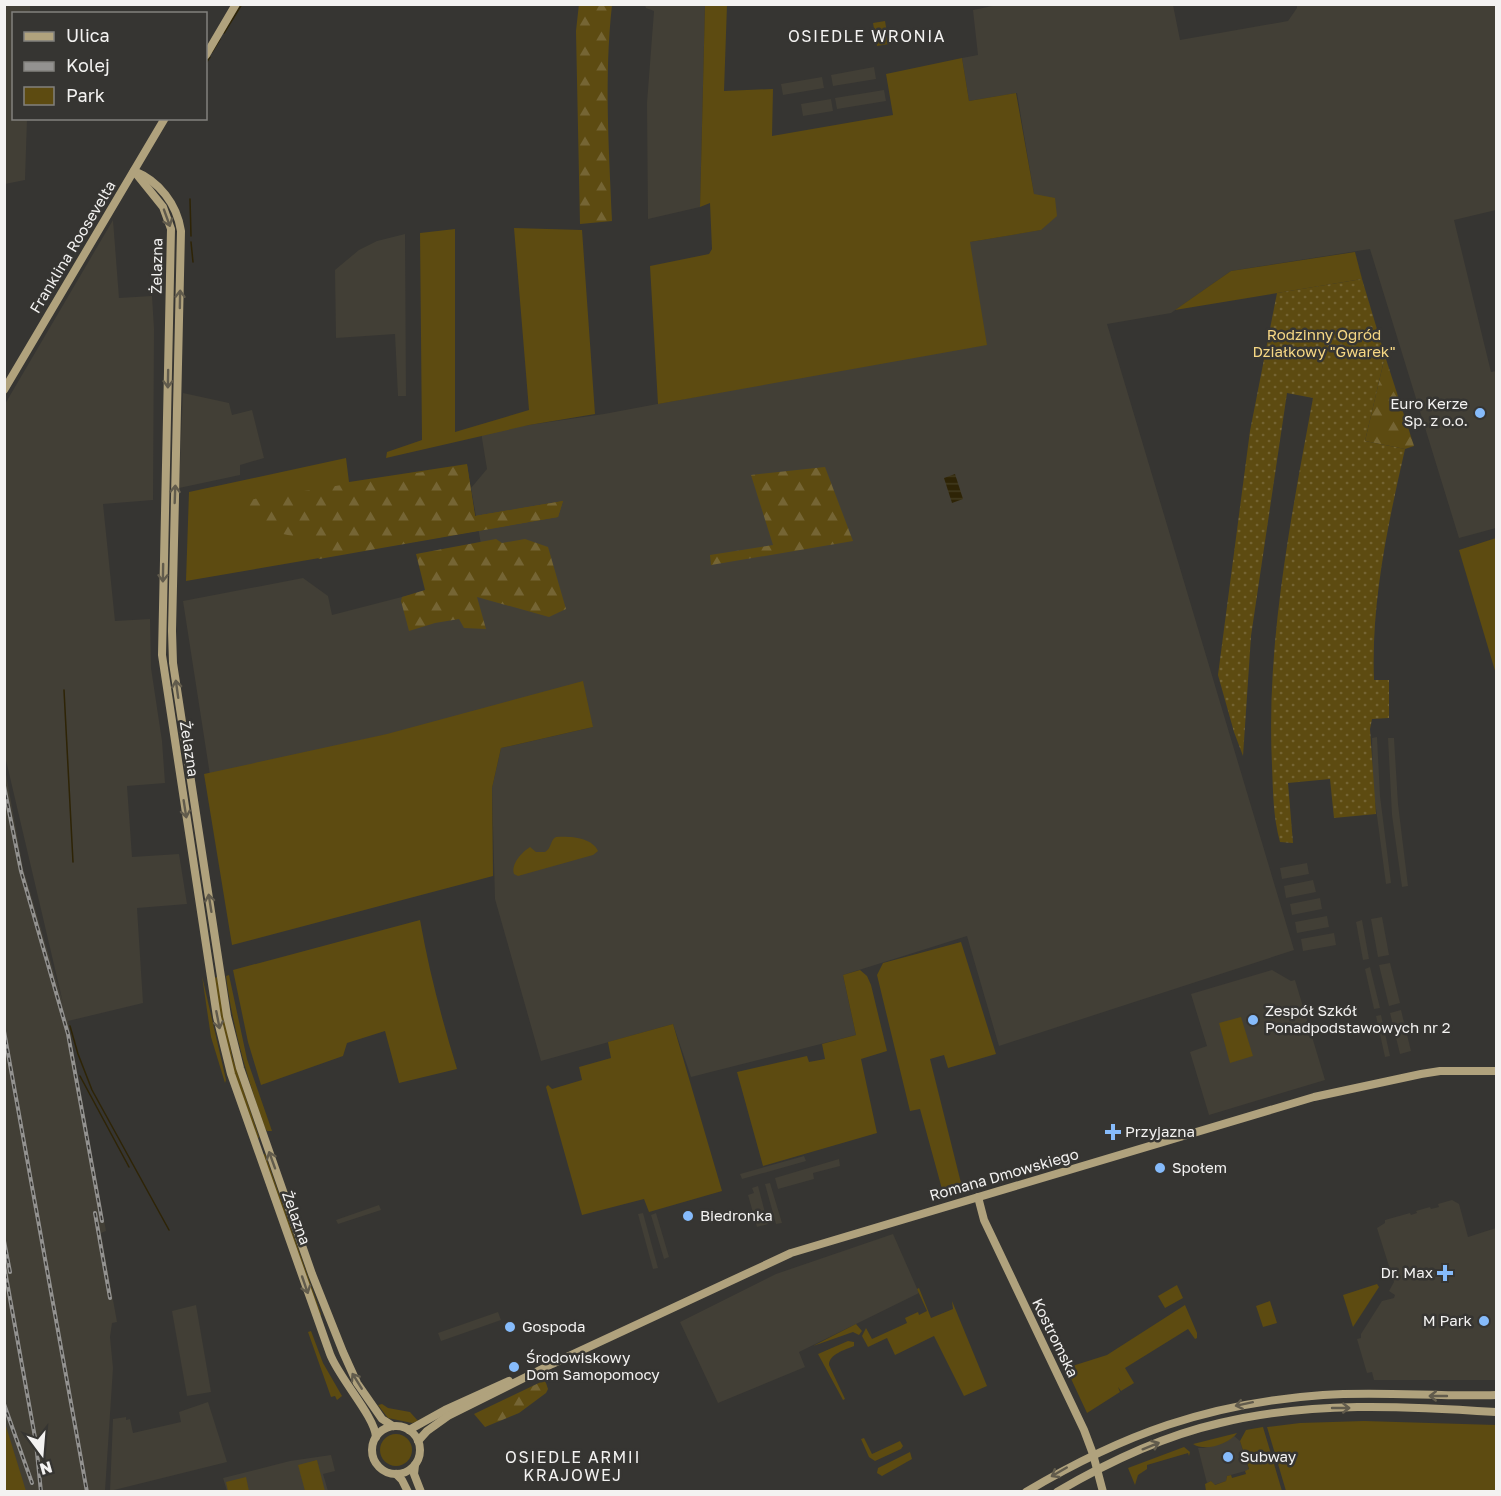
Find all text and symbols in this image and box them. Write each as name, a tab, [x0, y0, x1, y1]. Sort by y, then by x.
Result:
legend	[12, 12, 207, 120]
text: Ulica	[66, 24, 110, 46]
district label: OSIEDLE WRONIA	[788, 26, 946, 46]
text: Kolej	[66, 54, 110, 76]
text: Park	[66, 84, 105, 106]
street label: Franklina Roosevelta	[25, 177, 119, 316]
one-way arrow	[163, 208, 174, 227]
street label: Żelazna	[147, 238, 165, 294]
one-way arrow	[174, 290, 186, 310]
park label: Rodzinny Ogród Działkowy "Gwarek"	[1253, 325, 1396, 360]
one-way arrow	[162, 368, 173, 388]
place label: Euro Kerze Sp. z o.o.	[1390, 394, 1468, 429]
marker: Euro Kerze Sp. z o.o.	[1473, 406, 1487, 420]
one-way arrow	[169, 485, 181, 505]
one-way arrow	[157, 563, 169, 583]
one-way arrow	[171, 680, 182, 700]
street label: Żelazna	[177, 720, 203, 778]
one-way arrow	[179, 798, 190, 818]
one-way arrow	[204, 893, 215, 913]
place label: Zespół Szkół Ponadpodstawowych nr 2	[1265, 1001, 1450, 1036]
one-way arrow	[213, 1010, 224, 1030]
marker: Zespół Szkół Ponadpodstawowych nr 2	[1246, 1013, 1260, 1027]
place label: Przyjazna	[1125, 1122, 1195, 1140]
marker: Przyjazna	[1106, 1125, 1120, 1139]
street label: Romana Dmowskiego	[927, 1144, 1080, 1204]
one-way arrow	[266, 1151, 277, 1170]
place label: Społem	[1172, 1158, 1227, 1176]
marker: Społem	[1153, 1161, 1167, 1175]
street label: Żelazna	[279, 1188, 315, 1247]
place label: Biedronka	[700, 1206, 773, 1224]
marker: Biedronka	[681, 1209, 695, 1223]
place label: Dr. Max	[1381, 1263, 1433, 1281]
marker: Dr. Max	[1438, 1266, 1452, 1280]
one-way arrow	[300, 1275, 311, 1294]
street label: Kostromska	[1029, 1295, 1083, 1380]
place label: M Park	[1423, 1311, 1473, 1329]
marker: M Park	[1477, 1314, 1491, 1328]
place label: Gospoda	[522, 1317, 585, 1335]
marker: Gospoda	[503, 1320, 517, 1334]
place label: Środowiskowy Dom Samopomocy	[526, 1348, 660, 1383]
marker: Środowiskowy Dom Samopomocy	[507, 1360, 521, 1374]
one-way arrow	[350, 1373, 362, 1390]
one-way arrow	[1429, 1390, 1449, 1402]
one-way arrow	[1234, 1399, 1253, 1411]
one-way arrow	[1330, 1402, 1350, 1414]
north arrow	[12, 1424, 72, 1484]
one-way arrow	[1141, 1440, 1159, 1451]
district label: OSIEDLE ARMII KRAJOWEJ	[505, 1447, 641, 1485]
place label: Subway	[1240, 1447, 1297, 1465]
marker: Subway	[1221, 1450, 1235, 1464]
text: N	[38, 1457, 55, 1480]
one-way arrow	[1051, 1466, 1068, 1478]

